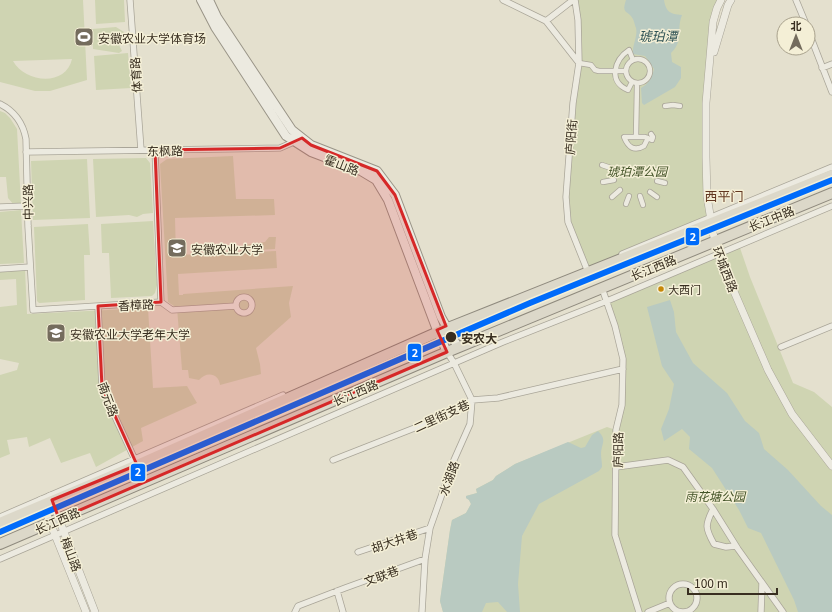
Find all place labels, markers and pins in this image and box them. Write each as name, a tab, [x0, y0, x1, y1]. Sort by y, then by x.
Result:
sports icon: 安徽农业大学体育场	[73, 26, 95, 48]
place label: 安徽农业大学体育场	[98, 29, 206, 46]
school or university icon: 安徽农业大学	[166, 237, 188, 259]
place label: 安徽农业大学	[191, 240, 263, 257]
place label: 大西门	[668, 281, 701, 297]
marker: 大西门	[656, 284, 666, 294]
school or university icon: 安徽农业大学老年大学	[45, 322, 67, 344]
place label: 安徽农业大学老年大学	[70, 325, 190, 342]
place label: 安农大	[461, 329, 497, 346]
marker: 安农大	[444, 330, 458, 344]

